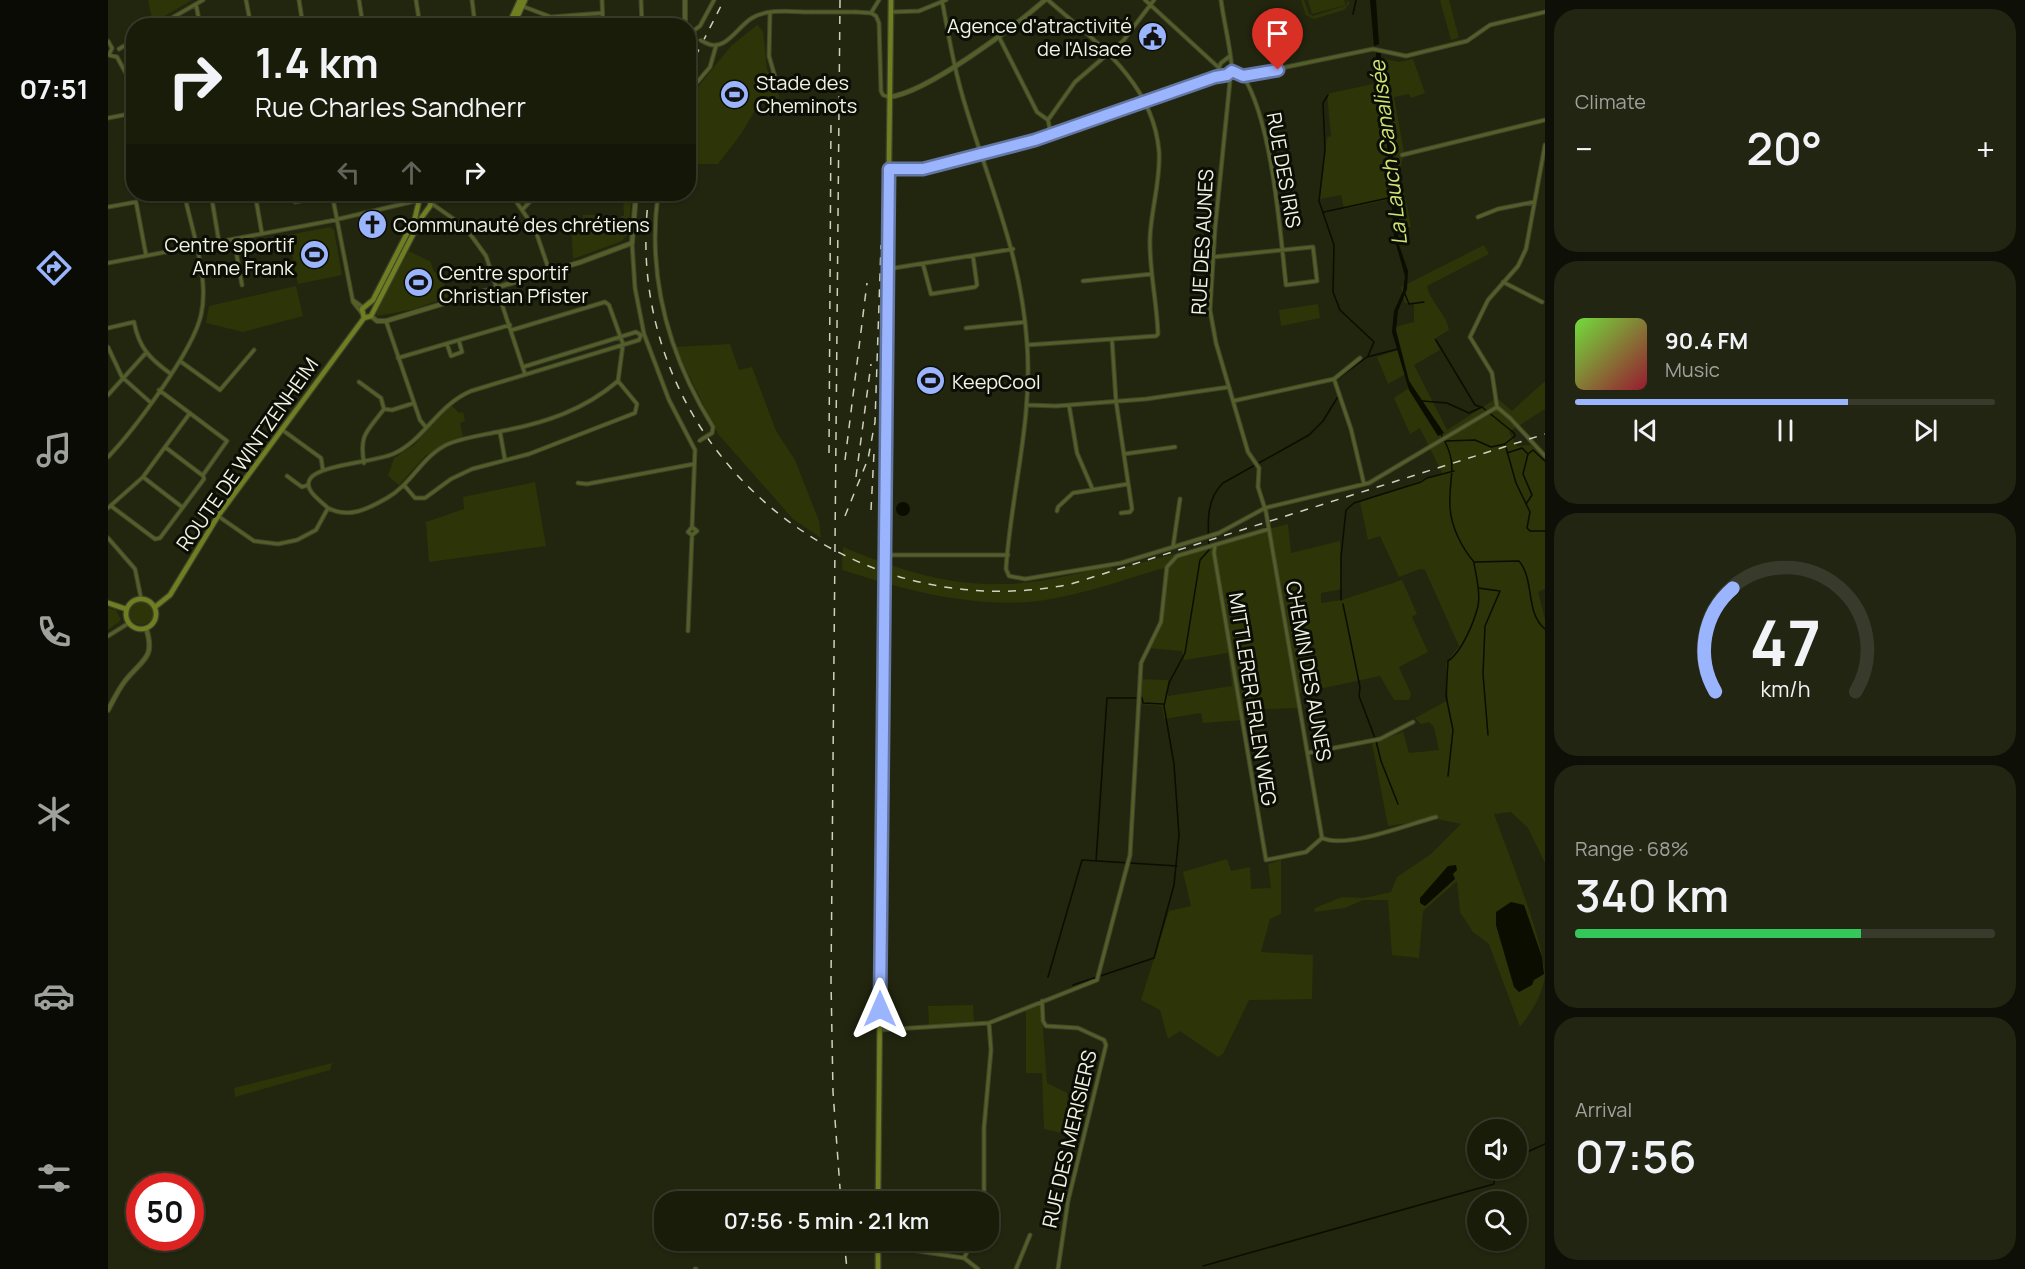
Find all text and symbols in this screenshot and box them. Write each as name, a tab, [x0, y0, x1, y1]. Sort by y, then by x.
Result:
pin	[1252, 8, 1303, 70]
place label: Agence d'atractivité de l'Alsace	[947, 12, 1132, 62]
icon: arrive	[1261, 17, 1294, 50]
public building icon: Agence d'atractivité de l'Alsace	[1137, 20, 1169, 52]
text: 1.4 km	[255, 33, 379, 91]
icon: right	[156, 42, 234, 120]
water label: La Lauch Canalisée	[1363, 57, 1413, 247]
place label: Stade des Cheminots	[756, 69, 857, 119]
text: 07:51	[19, 70, 89, 107]
sports icon: Stade des Cheminots	[719, 78, 751, 110]
text: Rue Charles Sandherr	[255, 88, 526, 125]
text: Climate	[1575, 88, 1646, 115]
street label: RUE DES IRIS	[1261, 110, 1307, 230]
text: 20°	[1747, 117, 1822, 179]
text: −	[1575, 126, 1593, 171]
text: +	[1976, 126, 1995, 171]
icon: left	[332, 156, 365, 189]
icon: ahead	[395, 156, 428, 189]
icon: right	[458, 156, 491, 189]
street label: RUE DES AUNES	[1185, 168, 1219, 316]
church icon: Communauté des chrétiens	[356, 208, 388, 240]
place label: Communauté des chrétiens	[393, 211, 650, 238]
place label: Centre sportif Anne Frank	[165, 231, 295, 281]
sports icon: Centre sportif Anne Frank	[299, 239, 331, 271]
icon: directions	[33, 247, 75, 289]
place label: Centre sportif Christian Pfister	[439, 259, 588, 309]
sports icon: Centre sportif Christian Pfister	[402, 267, 434, 299]
text: 90.4 FM	[1665, 326, 1748, 356]
street label: ROUTE DE WINTZENHEIM	[170, 352, 324, 556]
text: Music	[1665, 356, 1720, 383]
sports icon: KeepCool	[915, 365, 947, 397]
place label: KeepCool	[952, 368, 1041, 395]
icon: previous	[1629, 414, 1662, 447]
icon: pause	[1769, 414, 1802, 447]
icon: next	[1909, 414, 1942, 447]
icon: music	[33, 429, 75, 471]
street label: CHEMIN DES AUNES	[1280, 579, 1338, 763]
street label: MITTLERER ERLEN WEG	[1223, 590, 1283, 808]
text: 47	[1749, 599, 1821, 685]
icon: phone	[33, 611, 75, 653]
text: km/h	[1760, 674, 1810, 703]
icon: climate	[33, 793, 75, 835]
text: Range · 68%	[1575, 835, 1689, 862]
text: 340 km	[1575, 864, 1729, 926]
icon: car	[33, 975, 75, 1017]
position arrow	[848, 977, 912, 1041]
street label: RUE DES MERISIERS	[1035, 1048, 1103, 1230]
text: Arrival	[1575, 1096, 1632, 1123]
map controls	[1467, 1119, 1527, 1251]
button: sound	[1467, 1119, 1527, 1179]
text: 07:56	[1575, 1125, 1696, 1187]
icon: filters	[33, 1157, 75, 1199]
speed limit sign: 50	[126, 1173, 204, 1251]
button: search	[1467, 1191, 1527, 1251]
text: 07:56 · 5 min · 2.1 km	[724, 1206, 929, 1236]

